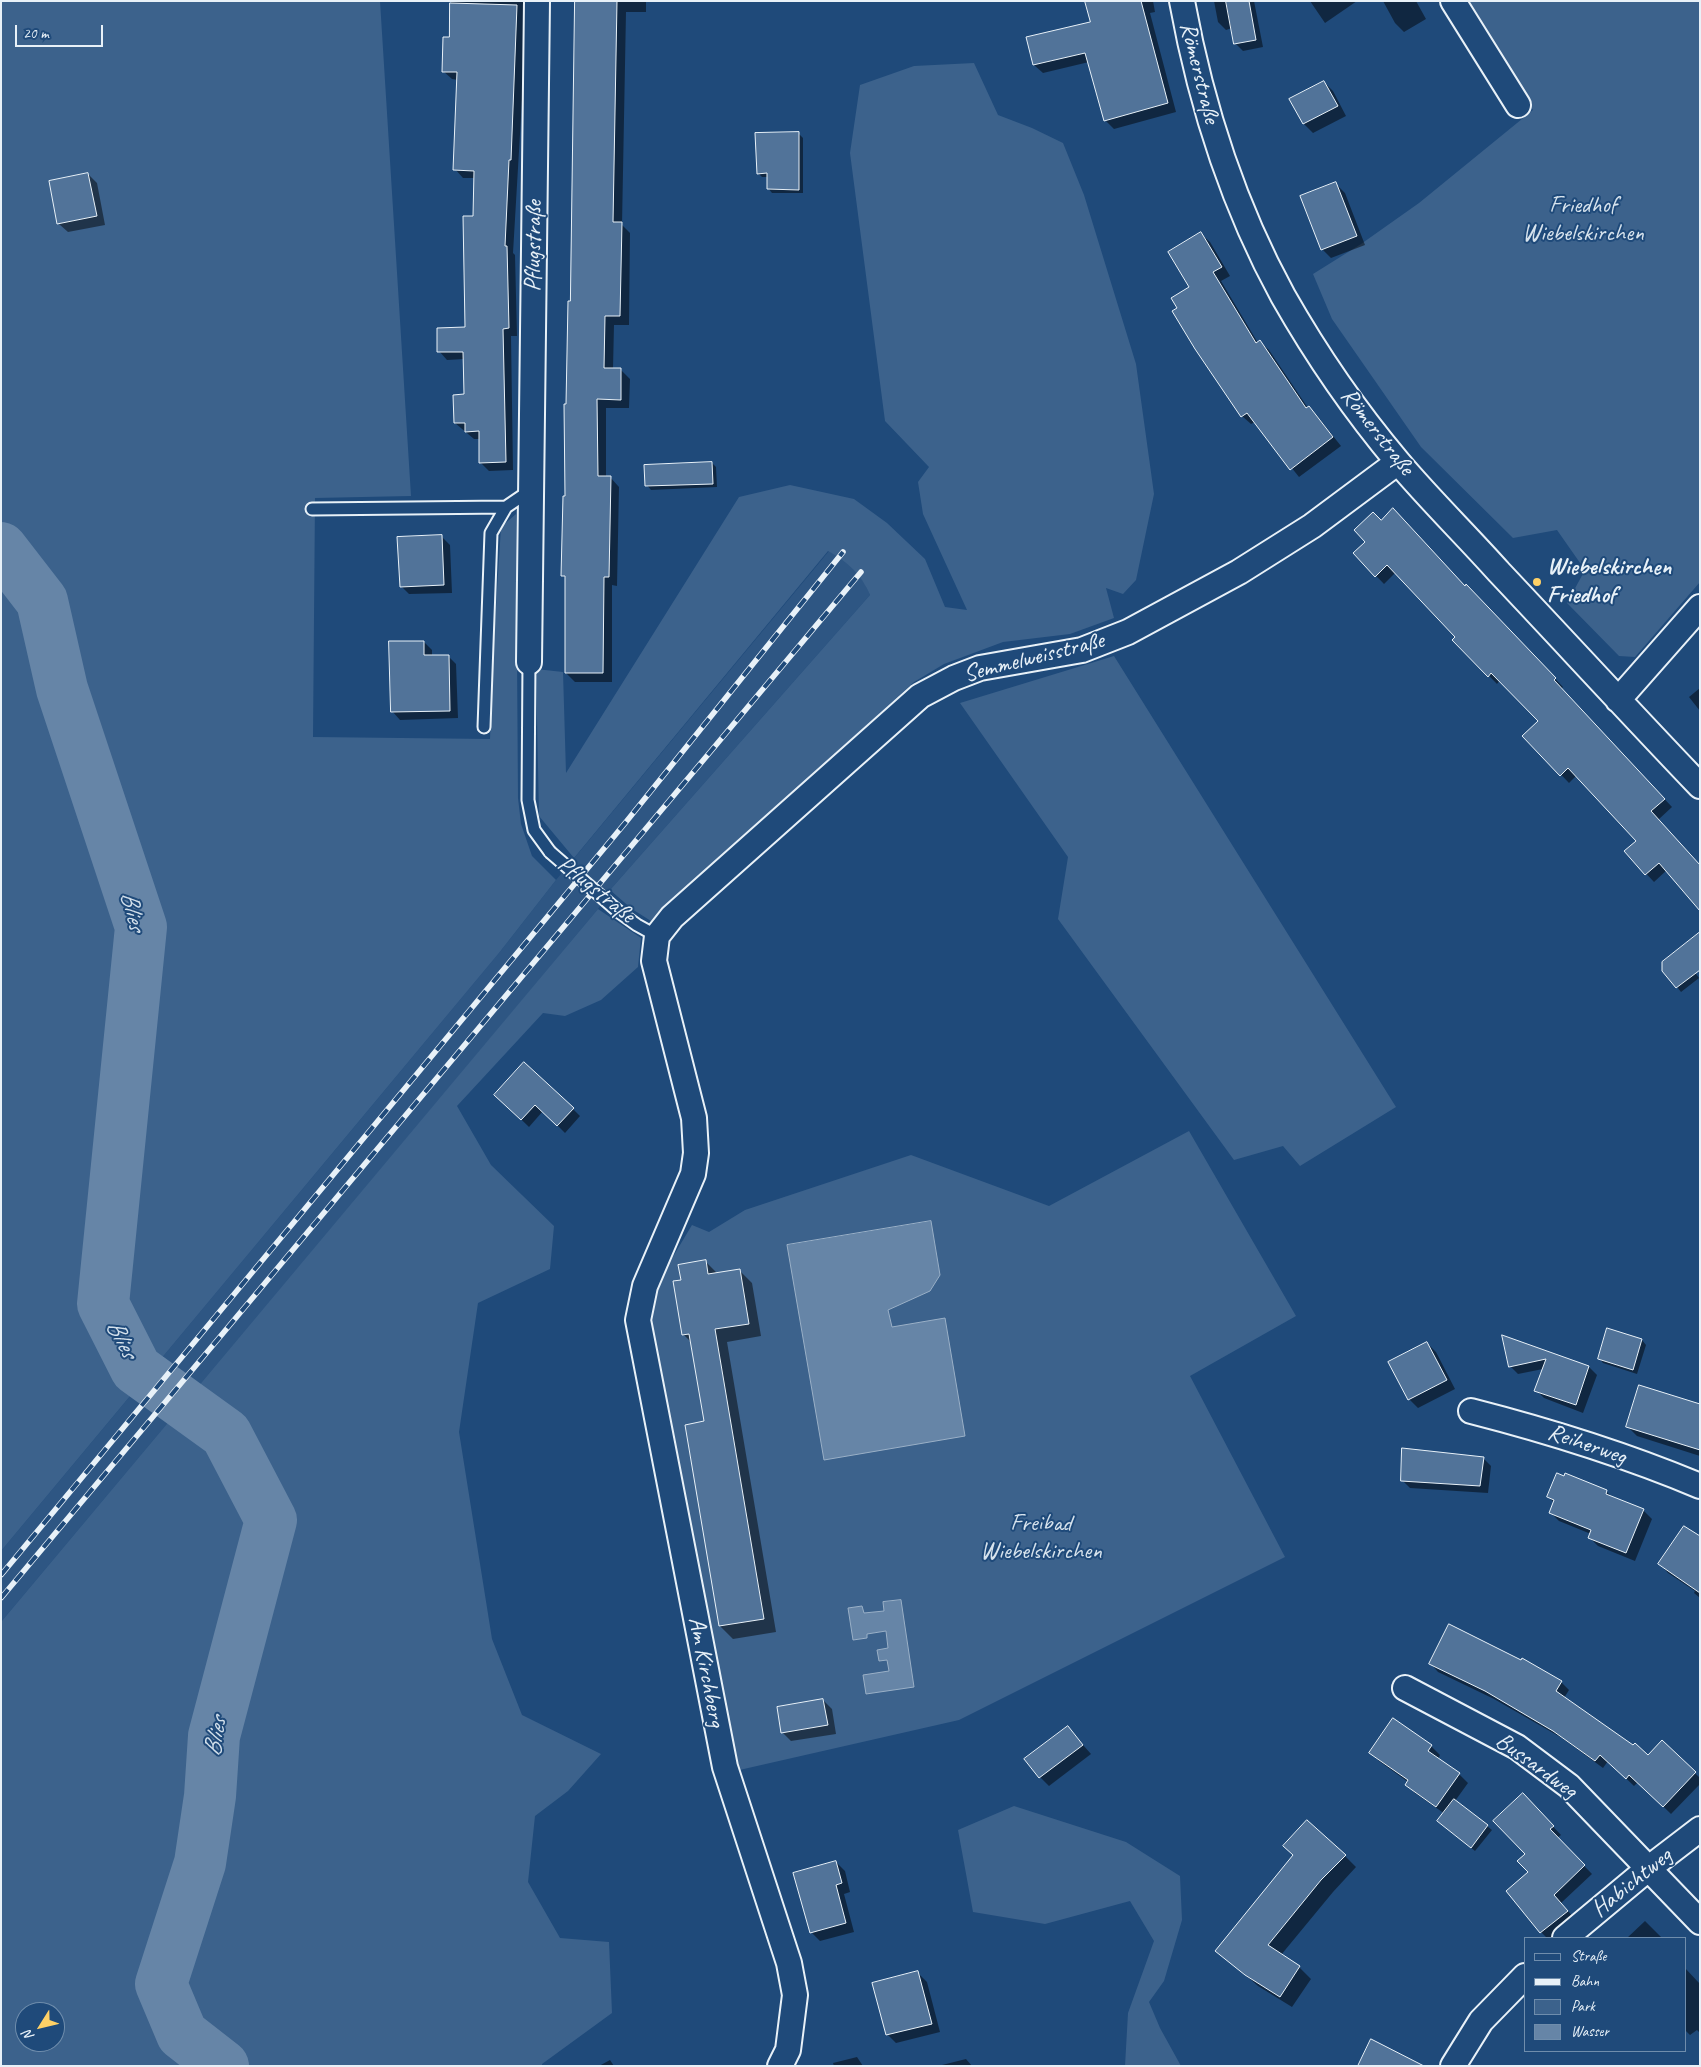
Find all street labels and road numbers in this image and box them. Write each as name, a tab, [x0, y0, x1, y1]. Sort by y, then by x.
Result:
street label: Römerstraße	[1173, 20, 1225, 126]
street label: Pflugstraße	[519, 200, 549, 292]
street label: Römerstraße	[1334, 383, 1420, 481]
street label: Semmelweisstraße	[961, 627, 1107, 689]
street label: Pflugstraße	[551, 850, 641, 930]
street label: Reiherweg	[1544, 1418, 1630, 1472]
street label: Am Kirchberg	[681, 1615, 731, 1729]
street label: Bussardweg	[1489, 1727, 1583, 1805]
street label: Habichtweg	[1586, 1842, 1678, 1924]

